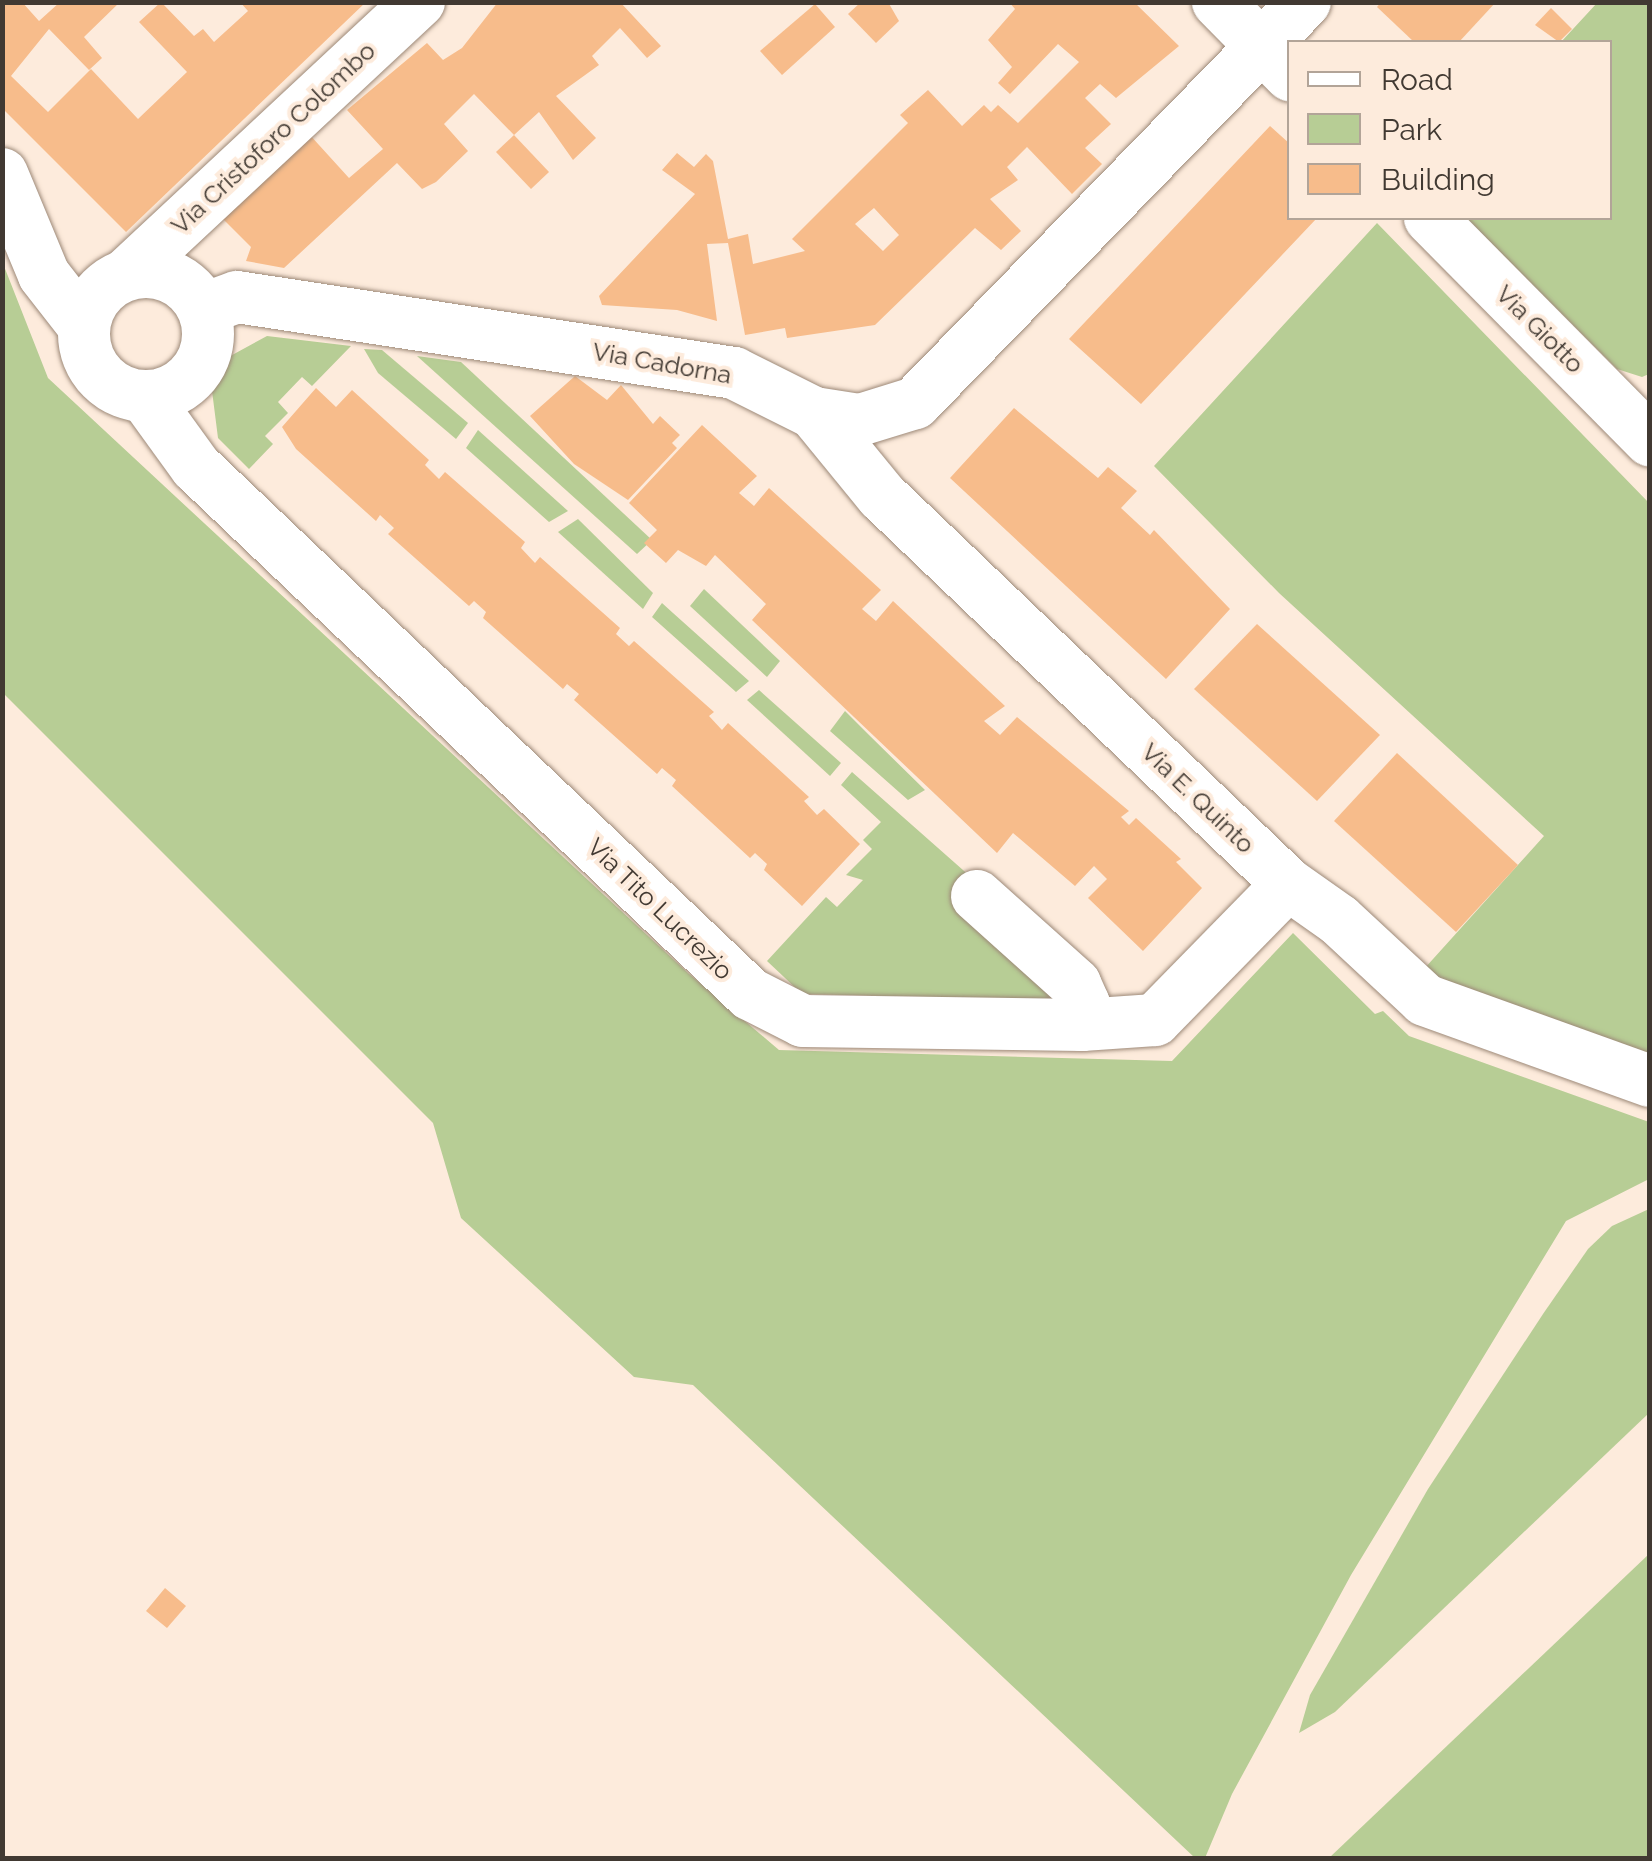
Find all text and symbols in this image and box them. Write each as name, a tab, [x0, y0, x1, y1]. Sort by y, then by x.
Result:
street label: Via Cristoforo Colombo	[165, 36, 381, 240]
legend	[1287, 40, 1612, 220]
text: Road	[1381, 62, 1453, 97]
text: Park	[1381, 112, 1442, 147]
text: Building	[1381, 162, 1495, 197]
street label: Via Giotto	[1490, 279, 1590, 379]
street label: Via Cadorna	[590, 336, 734, 390]
street label: Via E. Quinto	[1135, 737, 1261, 859]
street label: Via Tito Lucrezio	[581, 832, 739, 986]

